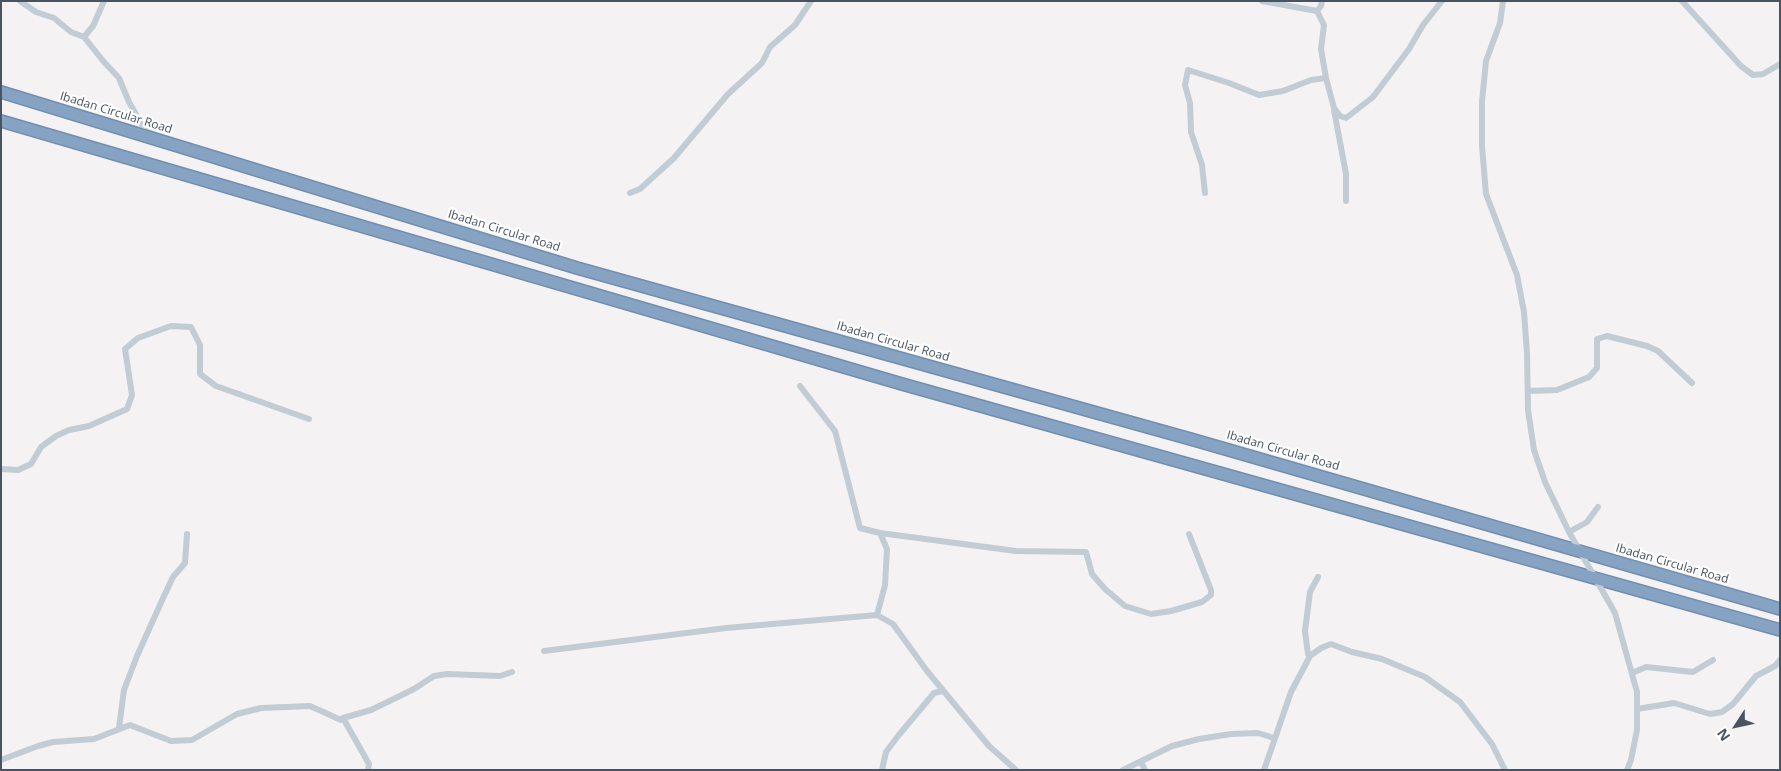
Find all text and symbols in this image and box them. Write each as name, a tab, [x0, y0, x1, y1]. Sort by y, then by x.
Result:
street label: Ibadan Circular Road	[58, 89, 174, 137]
street label: Ibadan Circular Road	[446, 207, 562, 255]
street label: Ibadan Circular Road	[835, 319, 951, 365]
street label: Ibadan Circular Road	[1225, 428, 1341, 474]
street label: Ibadan Circular Road	[1614, 541, 1730, 587]
north arrow	[1711, 701, 1761, 751]
text: N	[1712, 725, 1734, 745]

